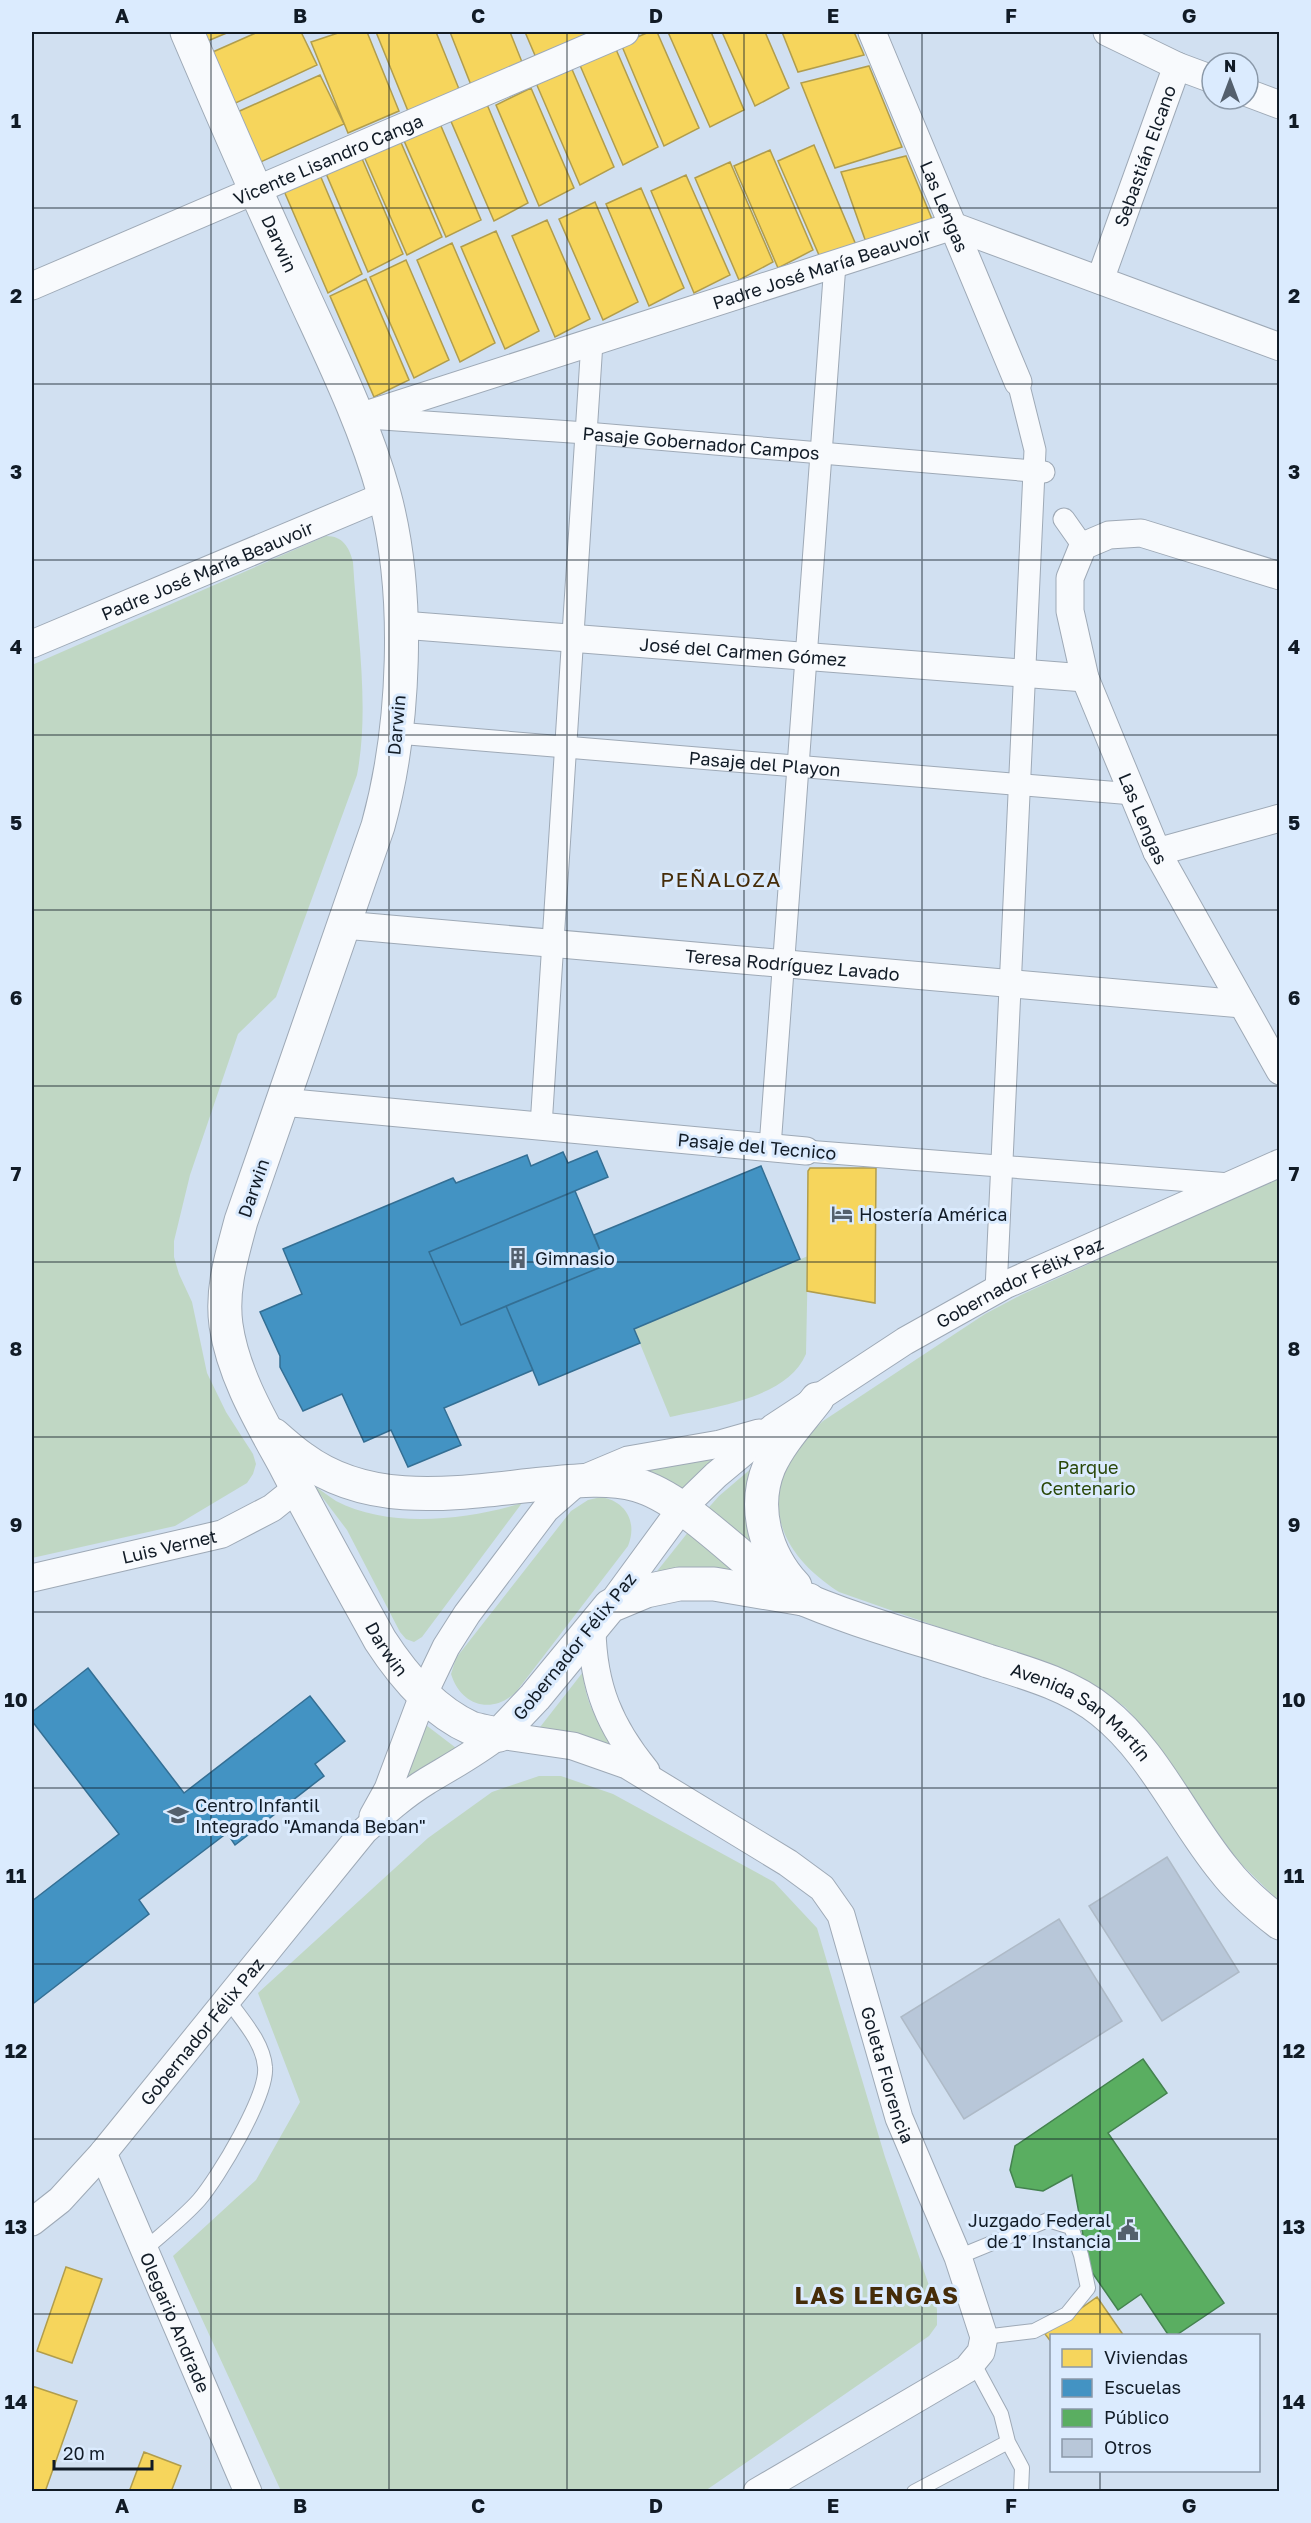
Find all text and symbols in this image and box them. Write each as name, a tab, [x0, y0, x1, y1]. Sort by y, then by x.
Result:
text: A	[115, 3, 129, 27]
text: B	[293, 3, 307, 27]
text: C	[471, 3, 485, 27]
text: D	[649, 3, 663, 27]
text: E	[827, 3, 839, 27]
text: F	[1005, 3, 1017, 27]
text: G	[1182, 3, 1196, 27]
north arrow	[1200, 51, 1260, 111]
text: N	[1224, 56, 1236, 76]
street label: Sebastián Elcano	[1109, 82, 1180, 230]
text: 1	[11, 108, 21, 132]
text: 1	[1289, 108, 1299, 132]
street label: Vicente Lisandro Canga	[230, 109, 426, 210]
street label: Las Lengas	[916, 157, 974, 255]
street label: Darwin	[257, 211, 302, 276]
street label: Padre José María Beauvoir	[710, 223, 934, 314]
text: 2	[10, 283, 22, 307]
text: 2	[1288, 283, 1300, 307]
street label: Pasaje Gobernador Campos	[582, 422, 820, 464]
text: 3	[10, 459, 22, 483]
text: 3	[1288, 459, 1300, 483]
street label: Padre José María Beauvoir	[98, 516, 317, 625]
street label: José del Carmen Gómez	[639, 632, 847, 670]
text: 4	[10, 634, 22, 658]
text: 4	[1288, 634, 1300, 658]
street label: Darwin	[382, 694, 410, 756]
street label: Pasaje del Playon	[688, 746, 841, 781]
street label: Las Lengas	[1114, 769, 1173, 868]
text: 5	[10, 810, 22, 834]
text: 5	[1288, 810, 1300, 834]
district label: PEÑALOZA	[660, 866, 782, 892]
street label: Teresa Rodríguez Lavado	[684, 944, 900, 985]
text: 6	[10, 985, 22, 1009]
text: 6	[1288, 985, 1300, 1009]
street label: Pasaje del Tecnico	[677, 1128, 837, 1164]
street label: Darwin	[233, 1156, 273, 1220]
text: 7	[11, 1161, 22, 1185]
text: 7	[1289, 1161, 1300, 1185]
hotel icon: Hostería América	[830, 1202, 854, 1226]
place label: Hostería América	[859, 1203, 1007, 1225]
street label: Gobernador Félix Paz	[932, 1232, 1107, 1332]
building icon: Gimnasio	[506, 1246, 530, 1270]
place label: Gimnasio	[535, 1247, 615, 1269]
text: 8	[10, 1336, 22, 1360]
text: 8	[1288, 1336, 1300, 1360]
park label: Parque Centenario	[1040, 1456, 1136, 1499]
text: 9	[10, 1512, 22, 1536]
text: 9	[1288, 1512, 1300, 1536]
street label: Luis Vernet	[120, 1525, 219, 1568]
street label: Gobernador Félix Paz	[508, 1568, 640, 1724]
street label: Darwin	[361, 1618, 413, 1680]
street label: Avenida San Martín	[1008, 1658, 1156, 1765]
text: 10	[4, 1687, 28, 1711]
text: 10	[1282, 1687, 1306, 1711]
place label: Centro Infantil Integrado "Amanda Beban"	[195, 1794, 426, 1837]
school or university icon: Centro Infantil Integrado "Amanda Beban"	[166, 1803, 190, 1827]
text: 11	[6, 1863, 26, 1887]
text: 11	[1284, 1863, 1304, 1887]
street label: Gobernador Félix Paz	[135, 1953, 268, 2110]
street label: Goleta Florencia	[857, 2004, 919, 2146]
text: 12	[5, 2038, 27, 2062]
text: 12	[1283, 2038, 1305, 2062]
place label: Juzgado Federal de 1° Instancia	[968, 2209, 1111, 2252]
text: 13	[5, 2214, 27, 2238]
text: 13	[1283, 2214, 1305, 2238]
public building icon: Juzgado Federal de 1° Instancia	[1116, 2218, 1140, 2242]
street label: Olegario Andrade	[136, 2249, 215, 2396]
district label: LAS LENGAS	[795, 2280, 959, 2309]
legend	[1050, 2334, 1260, 2472]
text: Viviendas	[1104, 2346, 1188, 2368]
text: Escuelas	[1104, 2376, 1181, 2398]
text: 14	[5, 2389, 27, 2413]
text: 14	[1283, 2389, 1305, 2413]
text: Público	[1104, 2406, 1169, 2428]
scale bar	[54, 2433, 152, 2471]
text: Otros	[1104, 2436, 1152, 2458]
text: 20 m	[63, 2442, 105, 2464]
text: A	[115, 2493, 129, 2517]
text: B	[293, 2493, 307, 2517]
text: C	[471, 2493, 485, 2517]
text: D	[649, 2493, 663, 2517]
text: E	[827, 2493, 839, 2517]
text: F	[1005, 2493, 1017, 2517]
text: G	[1182, 2493, 1196, 2517]

